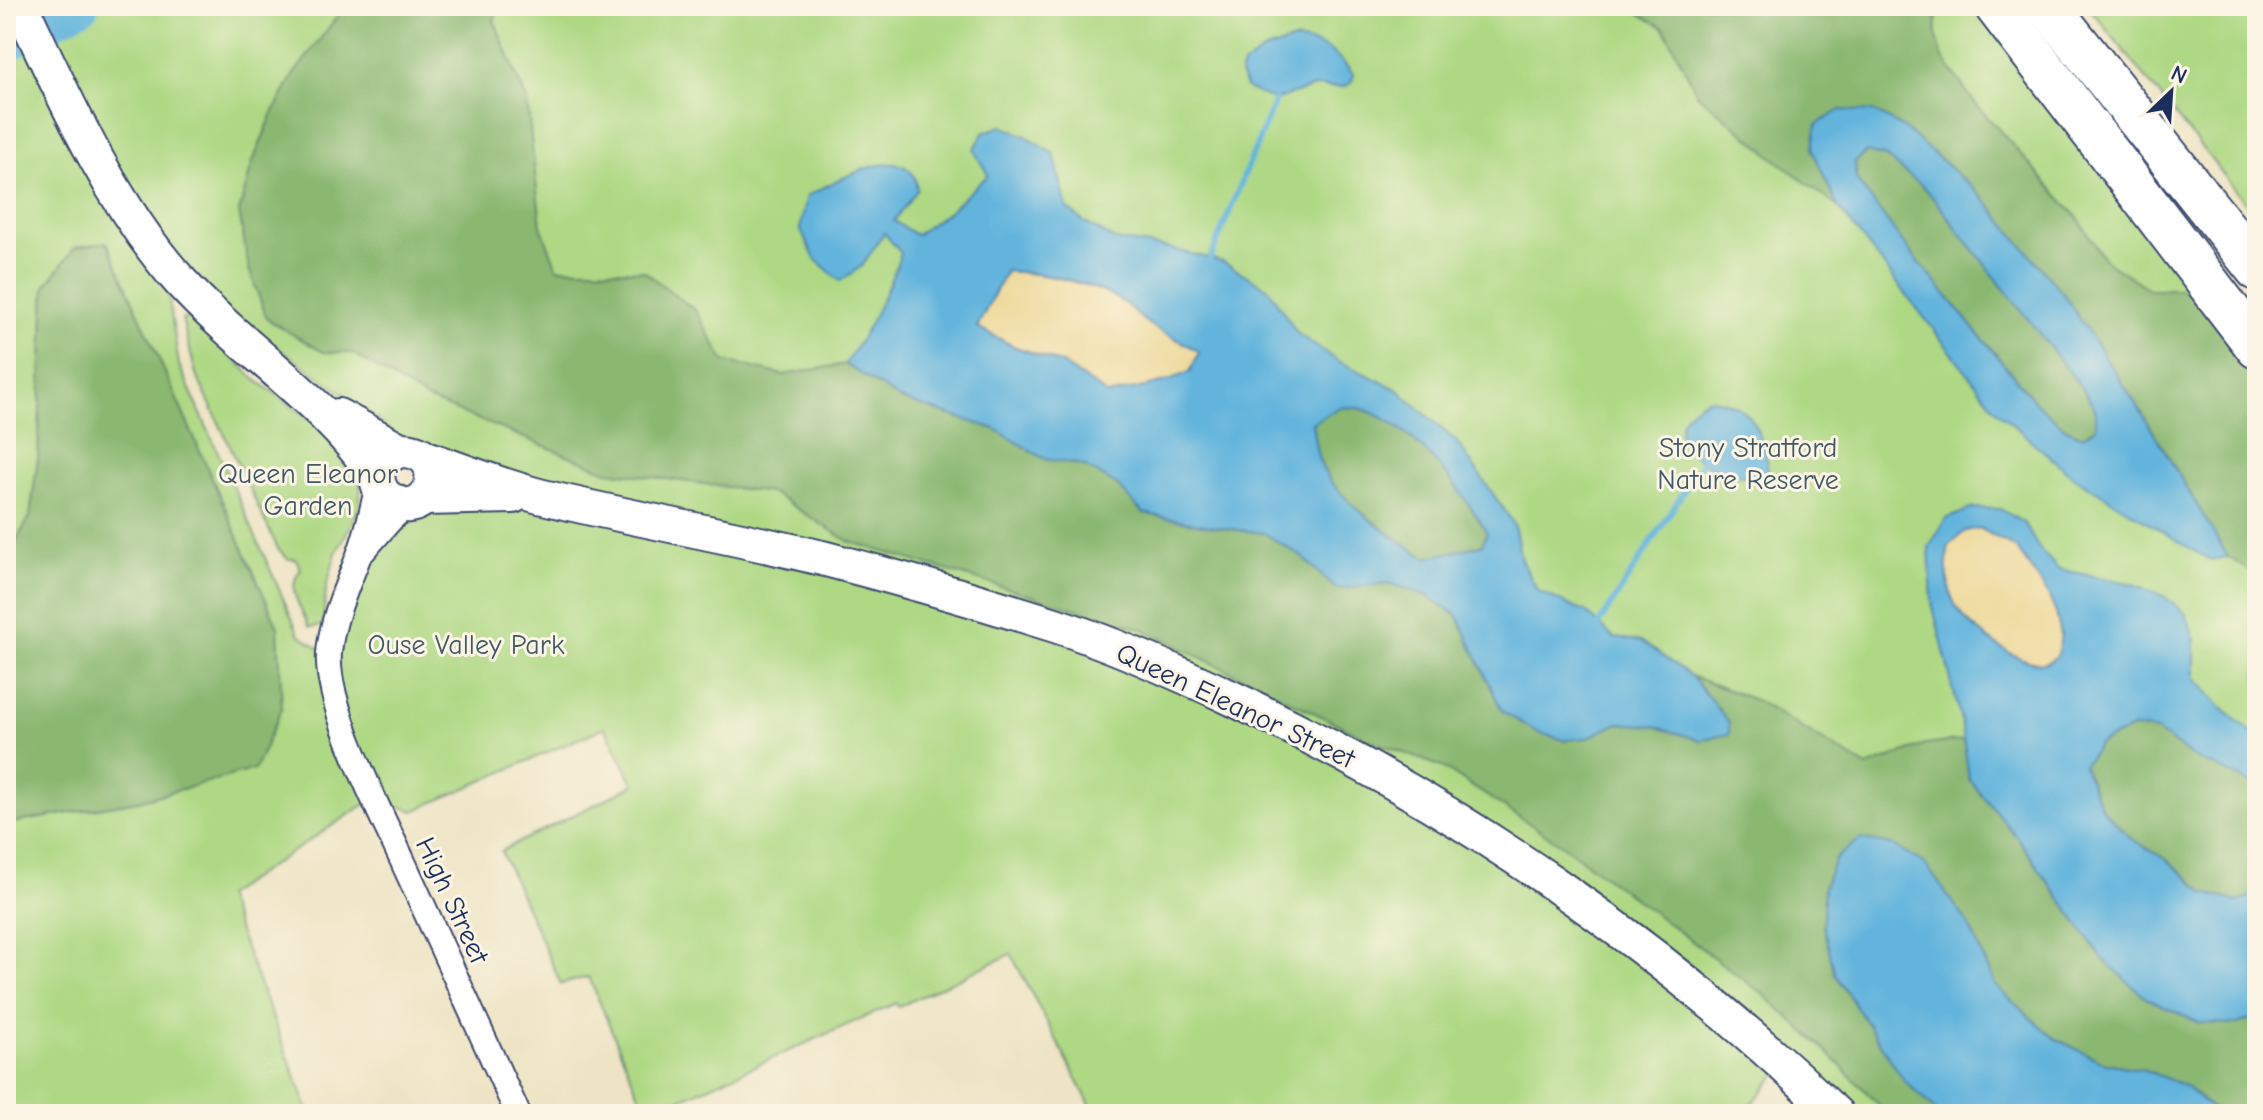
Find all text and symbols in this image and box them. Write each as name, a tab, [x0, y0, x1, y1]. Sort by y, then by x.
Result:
north arrow	[2131, 52, 2211, 132]
text: N	[2167, 60, 2191, 90]
park label: Stony Stratford Nature Reserve	[1657, 432, 1839, 496]
park label: Queen Eleanor Garden	[218, 458, 398, 522]
park label: Ouse Valley Park	[368, 629, 565, 661]
street label: Queen Eleanor Street	[1111, 637, 1361, 776]
street label: High Street	[409, 832, 496, 970]

